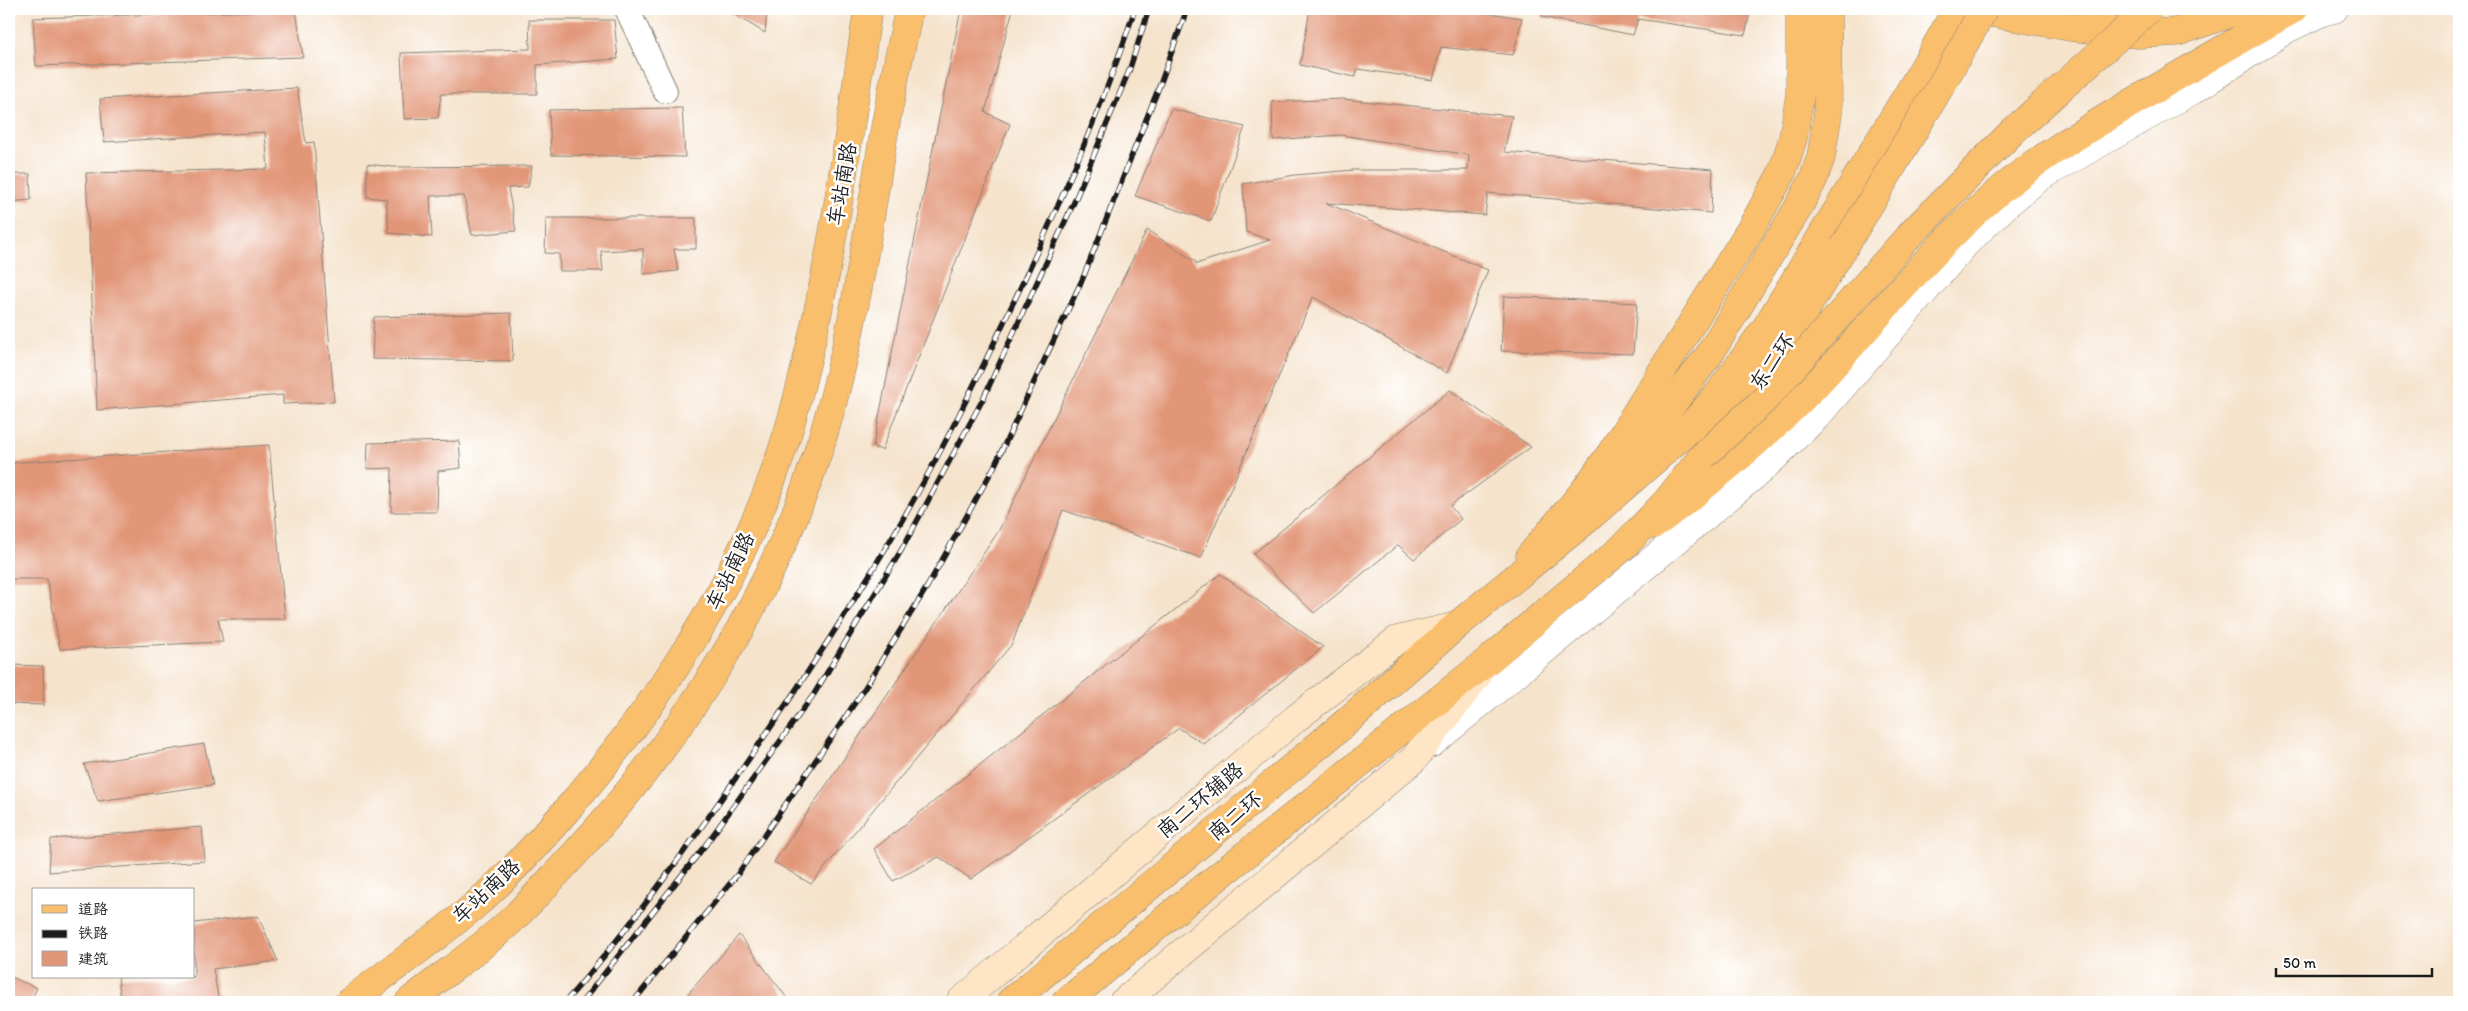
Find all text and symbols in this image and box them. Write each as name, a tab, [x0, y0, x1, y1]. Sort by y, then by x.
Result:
street label: 车站南路	[822, 140, 861, 227]
street label: 东二环	[1744, 329, 1800, 395]
street label: 车站南路	[700, 528, 759, 614]
street label: 南二环辅路	[1152, 757, 1248, 843]
street label: 南二环	[1203, 786, 1267, 846]
street label: 车站南路	[446, 853, 525, 928]
legend	[32, 888, 195, 978]
text: 道路	[78, 900, 108, 918]
text: 铁路	[78, 924, 108, 942]
scale bar	[2276, 946, 2432, 978]
text: 建筑	[78, 950, 108, 968]
text: 50 m	[2283, 954, 2316, 972]

